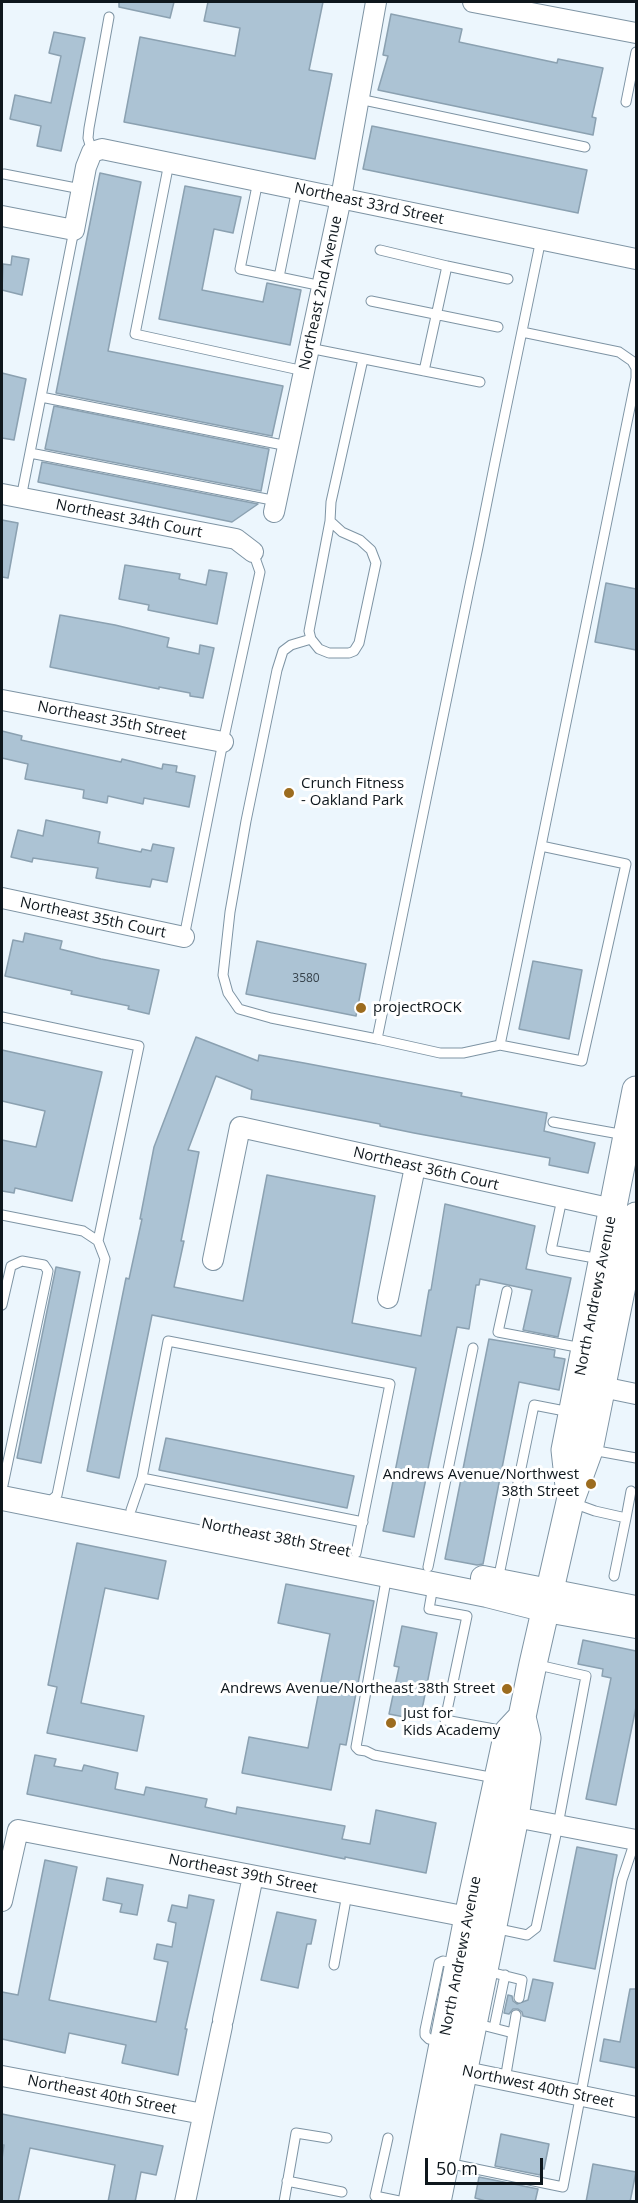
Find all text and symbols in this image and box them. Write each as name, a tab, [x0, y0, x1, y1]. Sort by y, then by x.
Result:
street label: Northeast 33rd Street	[293, 179, 445, 229]
street label: Northeast 2nd Avenue	[296, 214, 346, 372]
street label: Northeast 34th Court	[54, 496, 204, 542]
street label: Northeast 35th Street	[36, 698, 188, 744]
place label: Crunch Fitness - Oakland Park	[301, 775, 404, 810]
marker: Crunch Fitness - Oakland Park	[282, 786, 296, 800]
street label: Northeast 35th Court	[18, 894, 168, 942]
house number: 3580	[292, 972, 320, 986]
place label: projectROCK	[373, 999, 462, 1017]
marker: projectROCK	[354, 1001, 368, 1015]
street label: Northeast 36th Court	[351, 1143, 501, 1195]
street label: North Andrews Avenue	[572, 1215, 620, 1377]
place label: Andrews Avenue/Northwest 38th Street	[383, 1466, 579, 1501]
marker: Andrews Avenue/Northwest 38th Street	[584, 1477, 598, 1491]
street label: Northeast 38th Street	[200, 1515, 352, 1561]
place label: Andrews Avenue/Northeast 38th Street	[221, 1680, 495, 1698]
marker: Andrews Avenue/Northeast 38th Street	[500, 1682, 514, 1696]
place label: Just for Kids Academy	[403, 1705, 500, 1740]
marker: Just for Kids Academy	[384, 1716, 398, 1730]
street label: Northeast 39th Street	[167, 1851, 319, 1897]
street label: North Andrews Avenue	[437, 1875, 485, 2037]
street label: Northwest 40th Street	[460, 2062, 616, 2112]
street label: Northeast 40th Street	[26, 2072, 178, 2118]
scale bar	[428, 2146, 546, 2184]
text: 50 m	[436, 2156, 478, 2180]

